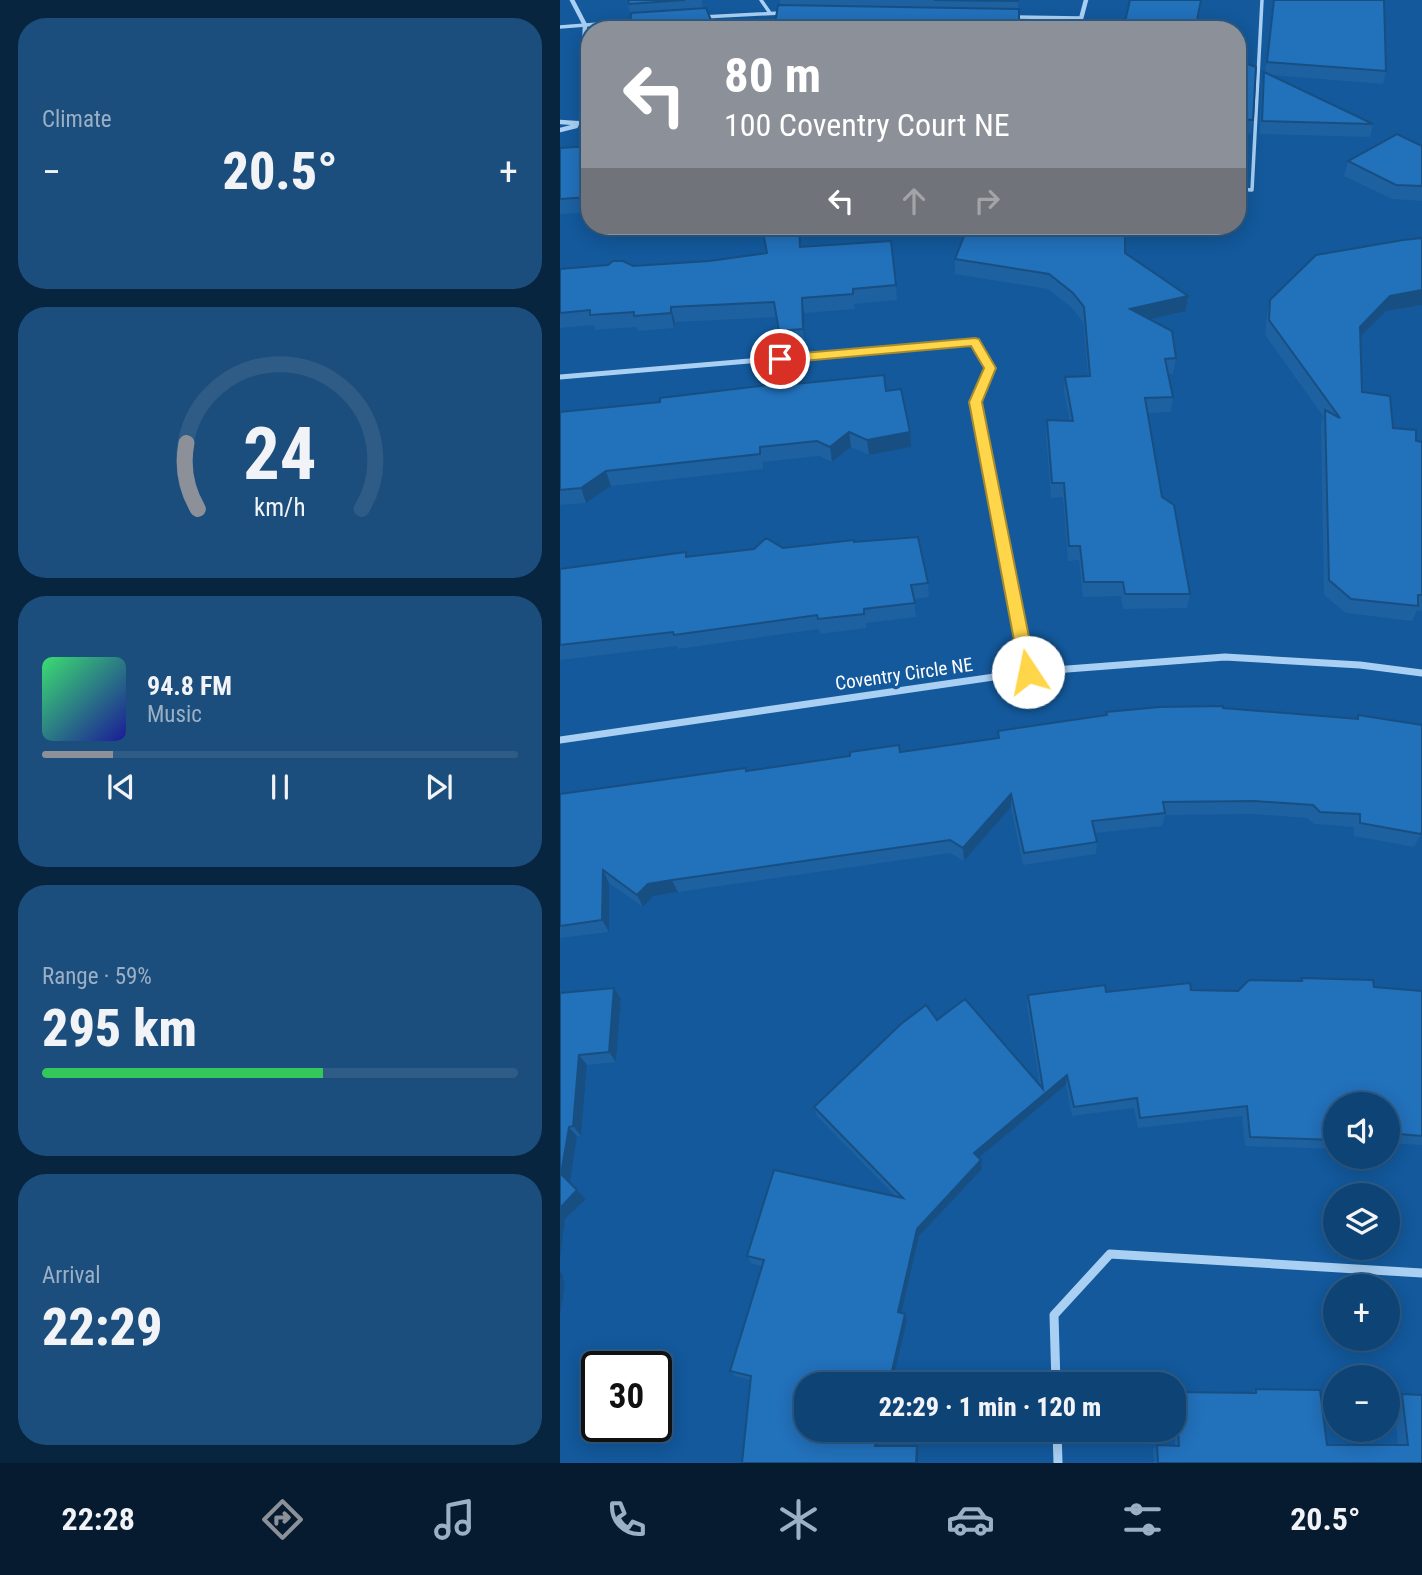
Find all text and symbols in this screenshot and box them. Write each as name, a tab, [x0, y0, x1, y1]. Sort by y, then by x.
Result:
text: 80 m	[724, 47, 821, 104]
icon: left	[609, 49, 700, 140]
text: Climate	[42, 106, 112, 133]
text: 100 Coventry Court NE	[724, 106, 1010, 144]
text: 20.5°	[222, 141, 338, 202]
text: −	[42, 150, 61, 194]
text: +	[499, 150, 518, 194]
icon: left	[822, 182, 860, 220]
icon: ahead	[895, 182, 933, 220]
icon: right	[968, 182, 1006, 220]
pin	[750, 329, 810, 389]
icon: arrive	[761, 340, 799, 378]
text: 24	[243, 411, 317, 497]
text: km/h	[254, 492, 306, 521]
position arrow	[991, 635, 1065, 709]
street label: Coventry Circle NE	[834, 653, 974, 695]
text: 94.8 FM	[147, 671, 232, 701]
text: Music	[147, 701, 202, 728]
icon: previous	[102, 768, 140, 806]
icon: pause	[261, 768, 299, 806]
icon: next	[420, 768, 458, 806]
text: Range · 59%	[42, 963, 152, 990]
text: 295 km	[42, 998, 197, 1059]
map controls	[1323, 1092, 1400, 1442]
button: sound	[1323, 1092, 1400, 1169]
button: layers	[1323, 1183, 1400, 1260]
text: Arrival	[42, 1262, 101, 1289]
button: +	[1323, 1274, 1400, 1351]
text: 22:29	[42, 1297, 162, 1358]
speed limit sign: 30	[581, 1351, 672, 1442]
button: −	[1323, 1365, 1400, 1442]
text: 22:29 · 1 min · 120 m	[879, 1392, 1101, 1422]
icon: directions	[258, 1495, 307, 1544]
icon: music	[430, 1495, 479, 1544]
icon: phone	[602, 1495, 651, 1544]
icon: climate	[774, 1495, 823, 1544]
icon: car	[946, 1495, 995, 1544]
icon: filters	[1118, 1495, 1167, 1544]
text: 22:28	[62, 1500, 135, 1538]
text: 20.5°	[1290, 1500, 1360, 1538]

